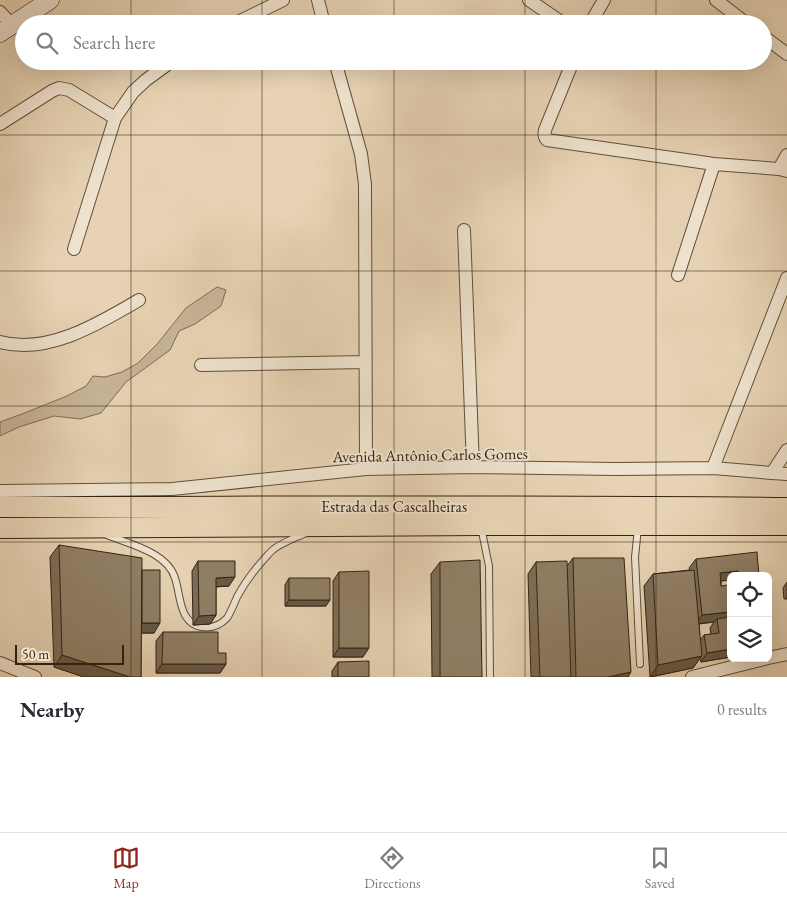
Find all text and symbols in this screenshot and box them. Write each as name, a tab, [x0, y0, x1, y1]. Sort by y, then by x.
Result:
search box	[15, 15, 772, 70]
icon: search	[33, 29, 61, 57]
text: Search here	[73, 30, 155, 55]
street label: Avenida Antônio Carlos Gomes	[331, 443, 528, 467]
street label: Estrada das Cascalheiras	[321, 496, 467, 517]
map controls	[727, 572, 772, 662]
button: locate	[727, 572, 772, 617]
button: layers	[727, 617, 772, 662]
scale bar	[15, 642, 124, 665]
text: 50 m	[22, 645, 49, 663]
text: Nearby	[20, 696, 84, 723]
text: 0 results	[717, 699, 767, 720]
tab: Map	[112, 844, 140, 892]
tab: Directions	[364, 844, 421, 892]
tab: Saved	[645, 844, 675, 892]

